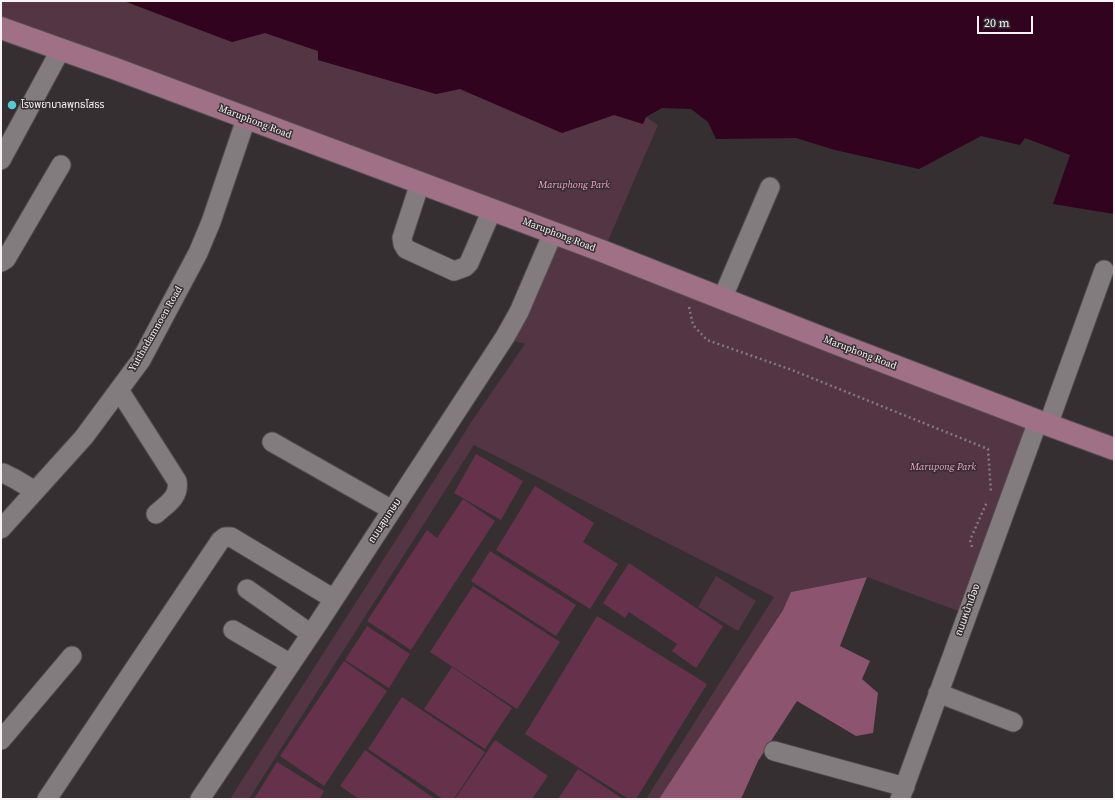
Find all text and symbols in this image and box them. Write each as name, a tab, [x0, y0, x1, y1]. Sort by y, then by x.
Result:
scale bar	[979, 8, 1035, 34]
text: 20 m	[984, 15, 1010, 31]
marker: โรงพยาบาลพุทธโสธร	[6, 99, 18, 111]
place label: โรงพยาบาลพุทธโสธร	[21, 99, 104, 111]
street label: Maruphong Road	[217, 103, 293, 141]
park label: Maruphong Park	[538, 179, 610, 191]
street label: Maruphong Road	[521, 216, 597, 254]
street label: Yutthadamnoen Road	[127, 284, 185, 374]
street label: Maruphong Road	[822, 334, 898, 372]
park label: Marupong Park	[910, 461, 976, 473]
street label: ถนนสุขเกษม	[366, 496, 404, 546]
street label: ถนนหน้าเมือง	[953, 582, 983, 638]

